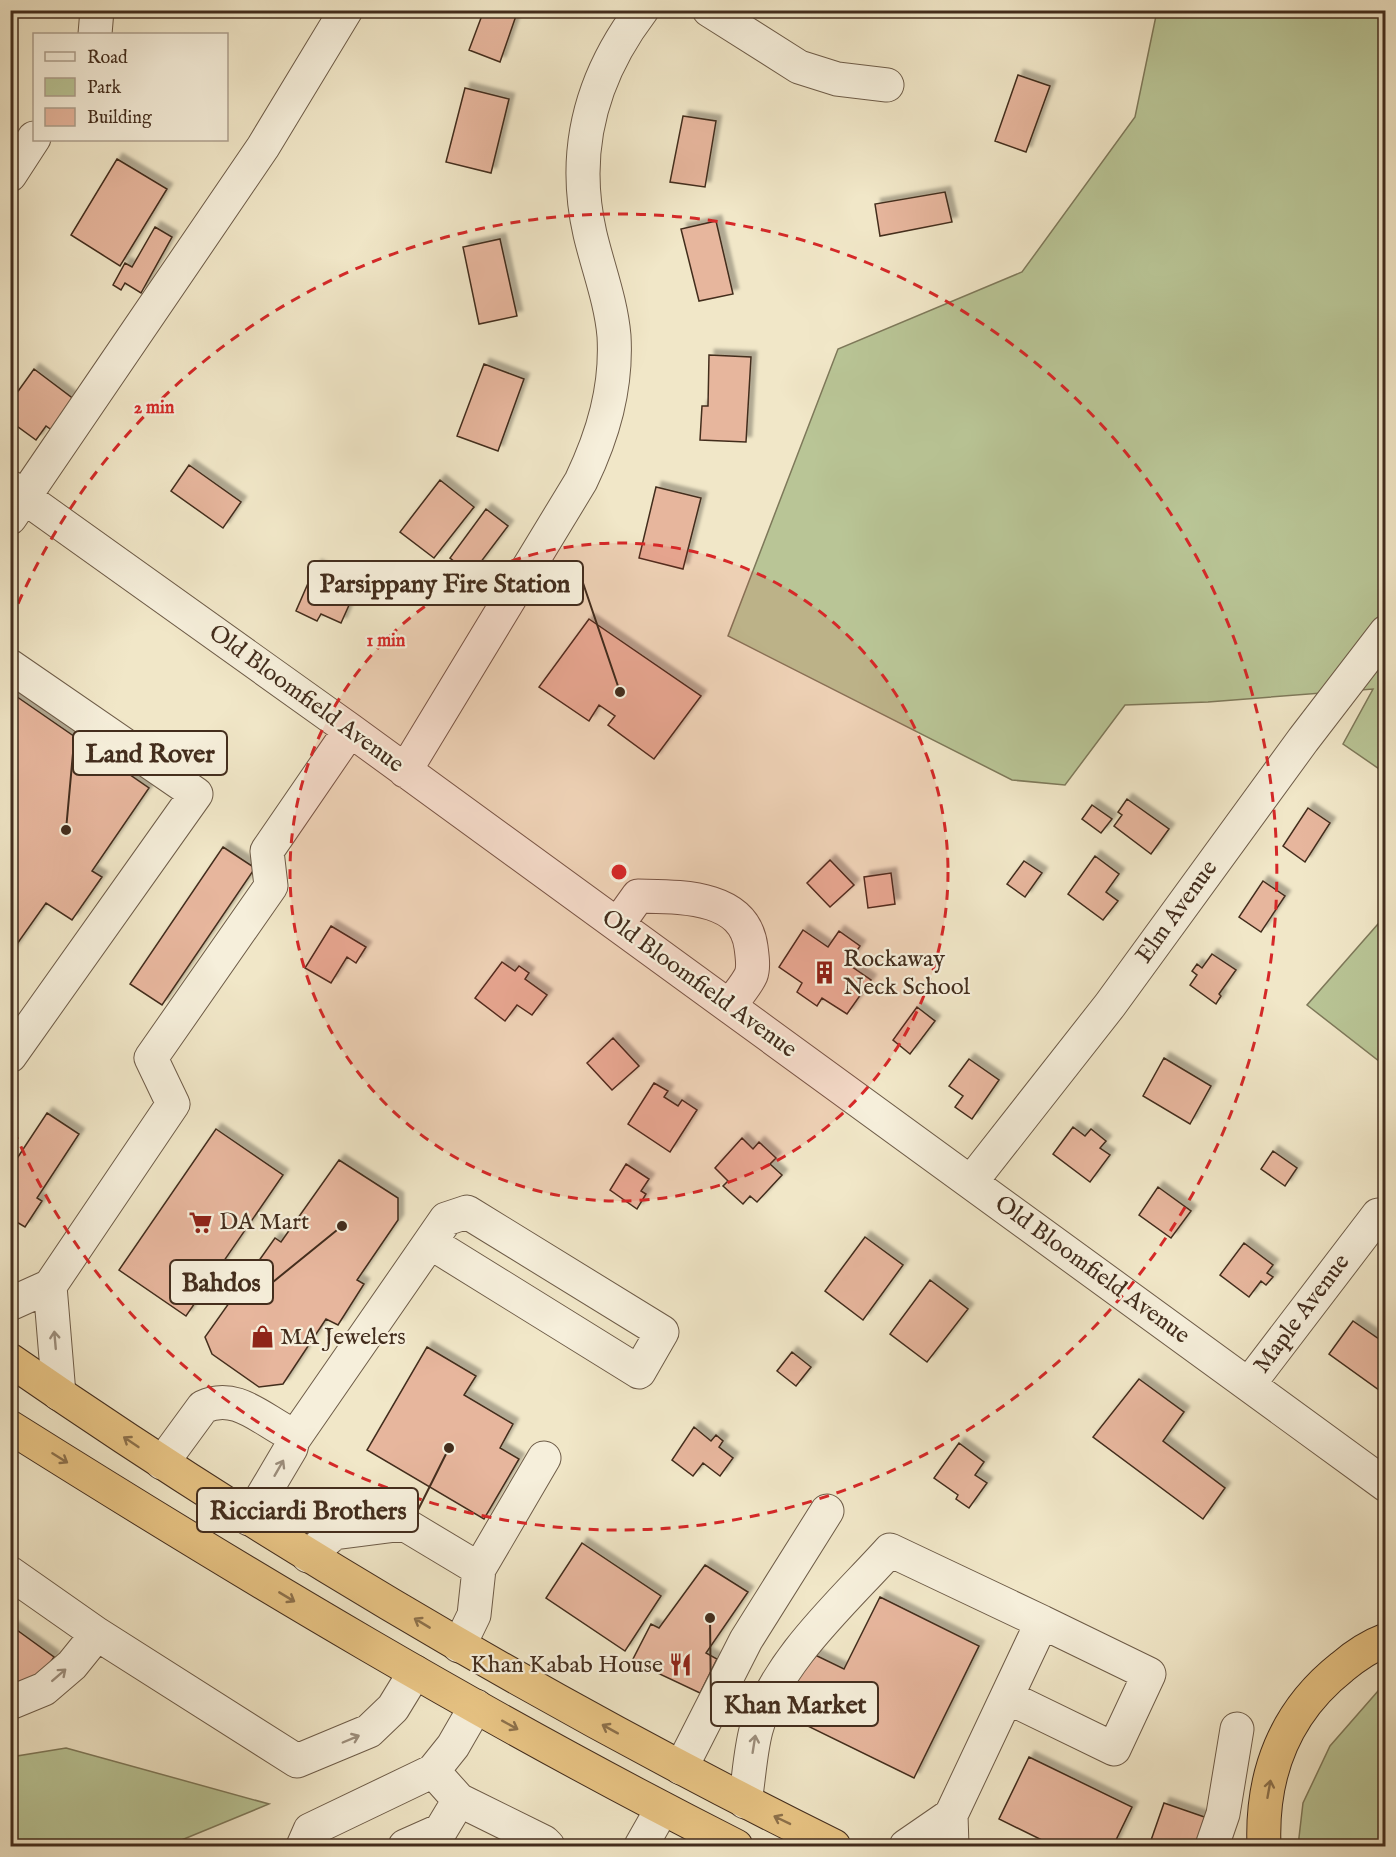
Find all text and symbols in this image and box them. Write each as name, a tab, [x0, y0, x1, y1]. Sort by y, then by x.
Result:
legend	[33, 33, 228, 141]
text: Road	[87, 47, 128, 70]
text: Park	[87, 77, 122, 100]
text: Building	[87, 107, 152, 130]
text: 2 min	[134, 397, 175, 420]
callout: Parsippany Fire Station	[308, 561, 583, 605]
text: Parsippany Fire Station	[320, 568, 571, 601]
street label: Old Bloomfield Avenue	[202, 618, 410, 780]
text: 1 min	[367, 630, 406, 653]
callout: Land Rover	[73, 731, 227, 775]
text: Land Rover	[85, 738, 215, 771]
street label: Elm Avenue	[1129, 854, 1225, 970]
centre of rings	[609, 862, 629, 882]
street label: Old Bloomfield Avenue	[595, 903, 803, 1065]
place label: Rockaway Neck School	[843, 944, 971, 1003]
building icon: Rockaway Neck School	[812, 960, 838, 986]
street label: Old Bloomfield Avenue	[988, 1189, 1196, 1351]
place label: DA Mart	[219, 1207, 309, 1238]
supermarket icon: DA Mart	[188, 1209, 214, 1235]
street label: Maple Avenue	[1247, 1248, 1357, 1380]
callout: Bahdos	[170, 1260, 273, 1304]
text: Bahdos	[181, 1267, 261, 1300]
place label: MA Jewelers	[280, 1322, 406, 1353]
shop icon: MA Jewelers	[249, 1324, 275, 1350]
one-way arrow	[49, 1331, 60, 1351]
one-way arrow	[123, 1436, 140, 1449]
one-way arrow	[51, 1452, 68, 1464]
one-way arrow	[273, 1460, 285, 1477]
callout: Ricciardi Brothers	[197, 1488, 418, 1532]
text: Ricciardi Brothers	[209, 1495, 407, 1528]
one-way arrow	[278, 1591, 295, 1603]
one-way arrow	[413, 1617, 430, 1629]
place label: Khan Kabab House	[471, 1650, 663, 1681]
restaurant icon: Khan Kabab House	[668, 1652, 694, 1678]
one-way arrow	[51, 1669, 67, 1682]
callout: Khan Market	[711, 1682, 878, 1726]
text: Khan Market	[723, 1689, 867, 1722]
one-way arrow	[501, 1720, 519, 1731]
one-way arrow	[602, 1723, 619, 1735]
one-way arrow	[341, 1733, 359, 1744]
one-way arrow	[749, 1735, 760, 1755]
one-way arrow	[1264, 1779, 1275, 1799]
one-way arrow	[773, 1814, 791, 1826]

